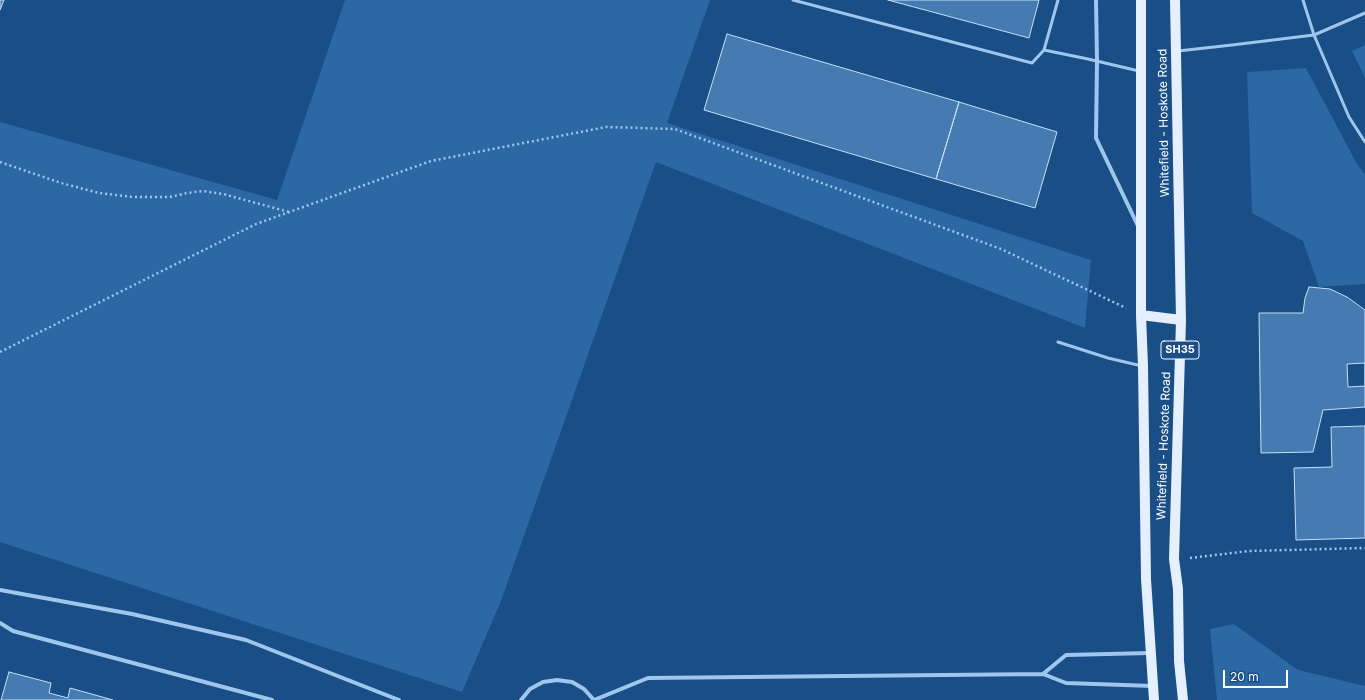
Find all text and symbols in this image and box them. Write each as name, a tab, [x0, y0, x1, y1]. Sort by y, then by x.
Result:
street label: Whitefield - Hoskote Road	[1156, 49, 1172, 197]
road number: SH35	[1161, 341, 1199, 359]
street label: Whitefield - Hoskote Road	[1154, 372, 1174, 520]
scale bar	[1225, 662, 1290, 688]
text: 20 m	[1230, 669, 1259, 684]

